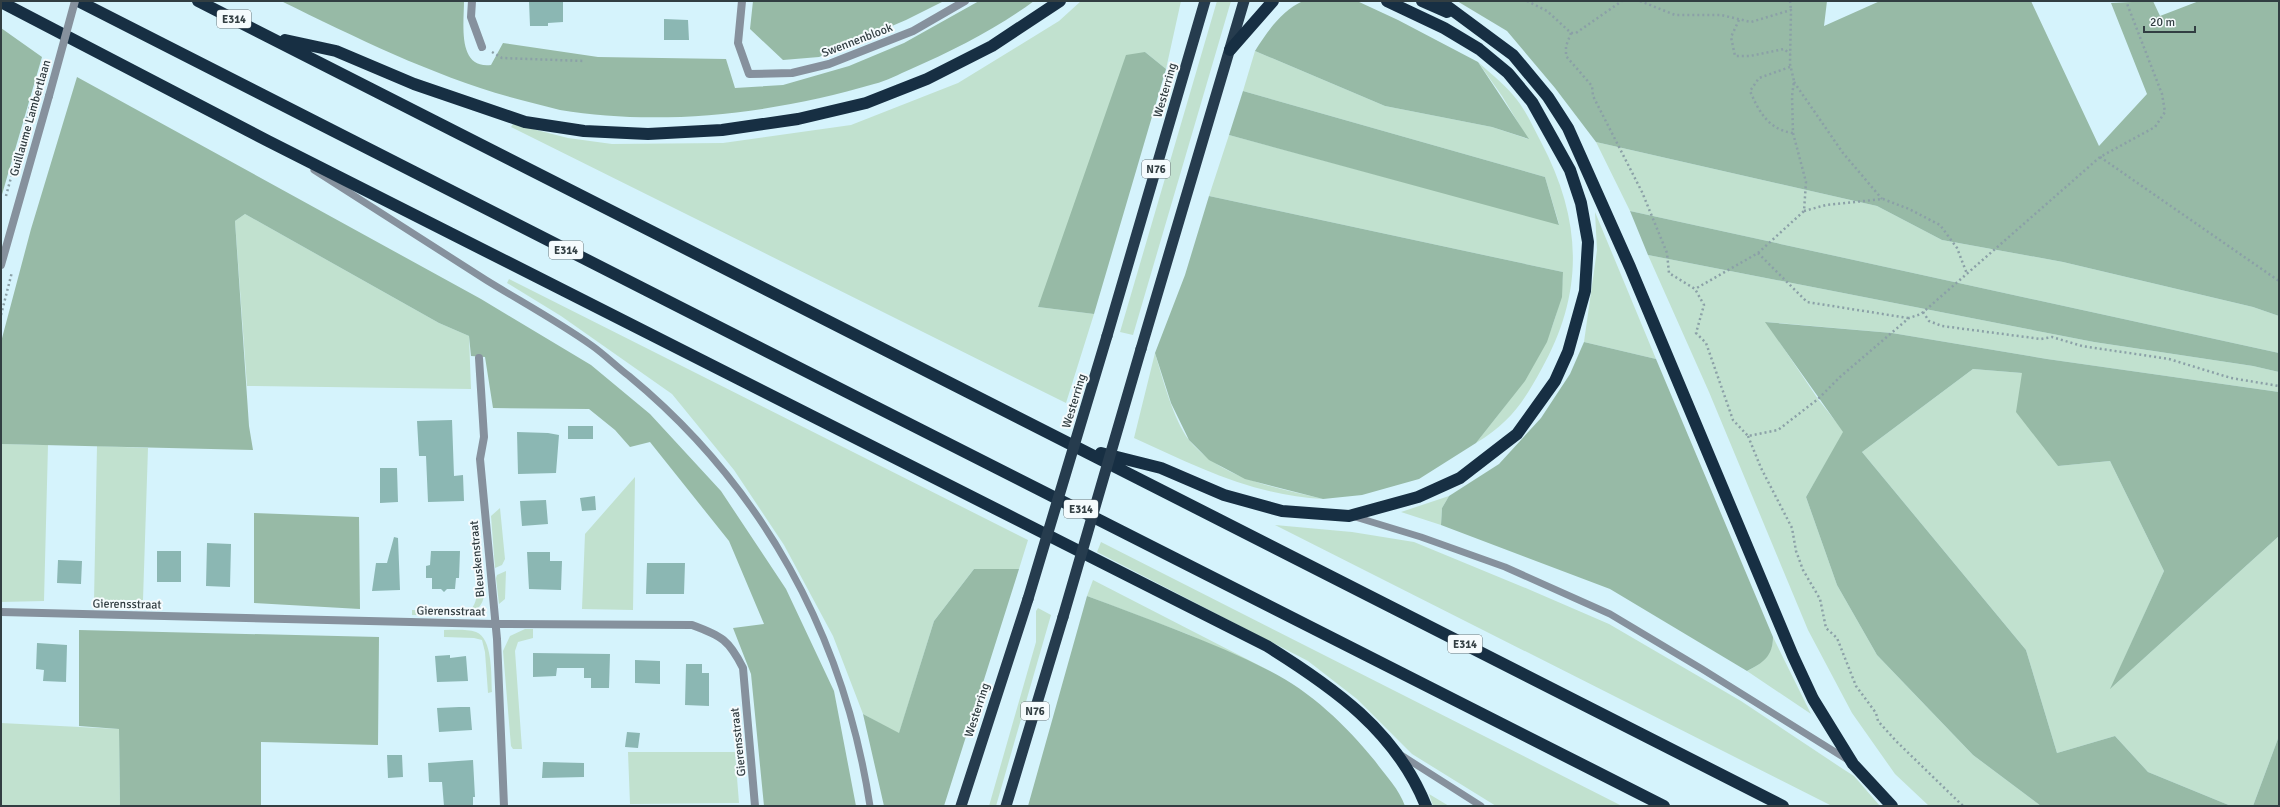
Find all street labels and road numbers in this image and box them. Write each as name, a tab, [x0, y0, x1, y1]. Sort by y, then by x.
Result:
road number: E314	[217, 10, 251, 28]
street label: Swennenblook	[820, 20, 895, 61]
street label: Guillaume Lambertlaan	[7, 58, 54, 178]
street label: Westerring	[1151, 61, 1180, 119]
road number: N76	[1142, 160, 1170, 178]
road number: E314	[549, 241, 583, 259]
street label: Westerring	[1059, 372, 1090, 430]
road number: E314	[1064, 500, 1098, 518]
street label: Bleuskenstraat	[467, 520, 488, 598]
street label: Gierensstraat	[92, 596, 162, 613]
street label: Gierensstraat	[416, 603, 486, 620]
road number: E314	[1448, 635, 1482, 653]
street label: Westerring	[962, 681, 993, 739]
road number: N76	[1021, 702, 1049, 720]
street label: Gierensstraat	[727, 707, 750, 777]

